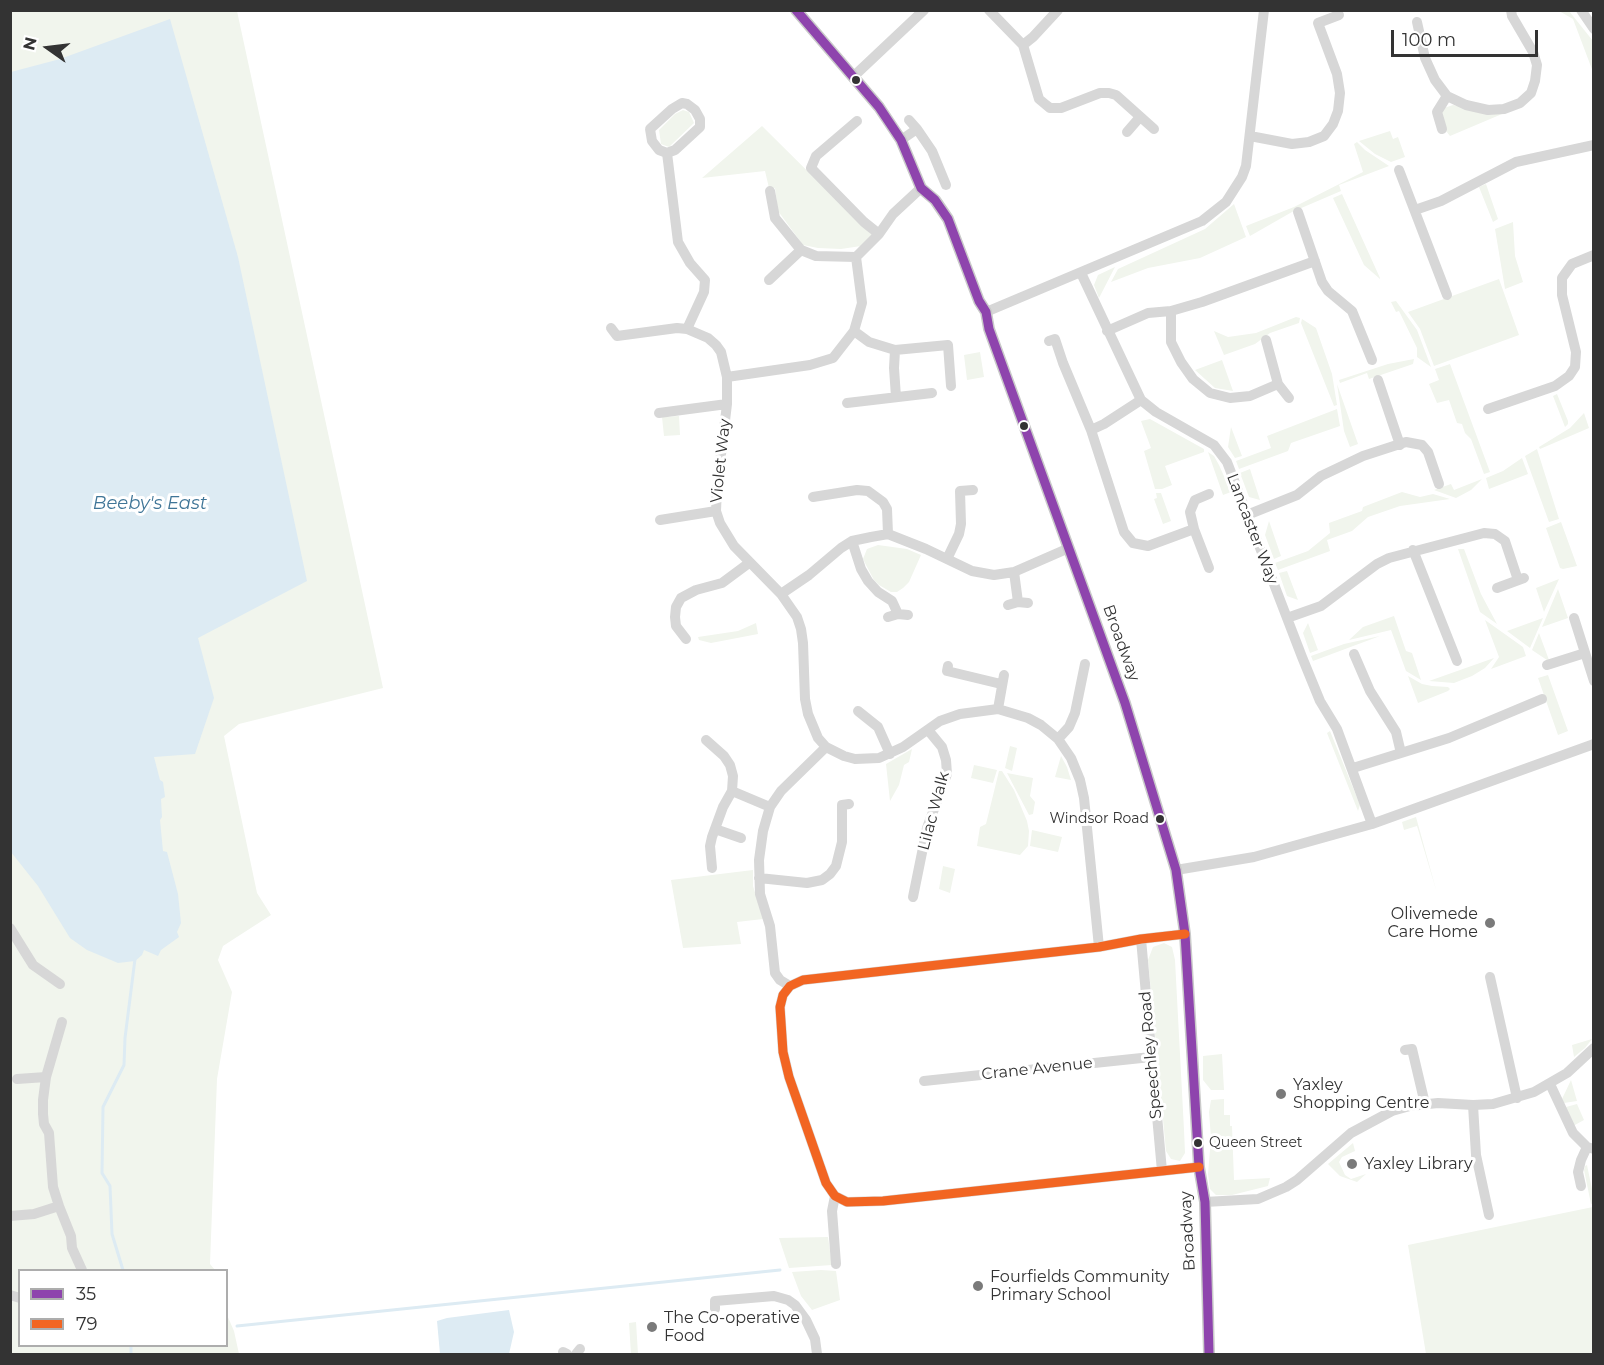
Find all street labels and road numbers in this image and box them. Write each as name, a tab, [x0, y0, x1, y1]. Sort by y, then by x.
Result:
street label: Violet Way	[707, 418, 735, 504]
street label: Lancaster Way	[1222, 471, 1282, 587]
street label: Broadway	[1098, 602, 1144, 684]
street label: Lilac Walk	[914, 769, 954, 853]
street label: Speechley Road	[1136, 990, 1166, 1120]
street label: Crane Avenue	[981, 1054, 1093, 1084]
street label: Broadway	[1176, 1191, 1200, 1271]

